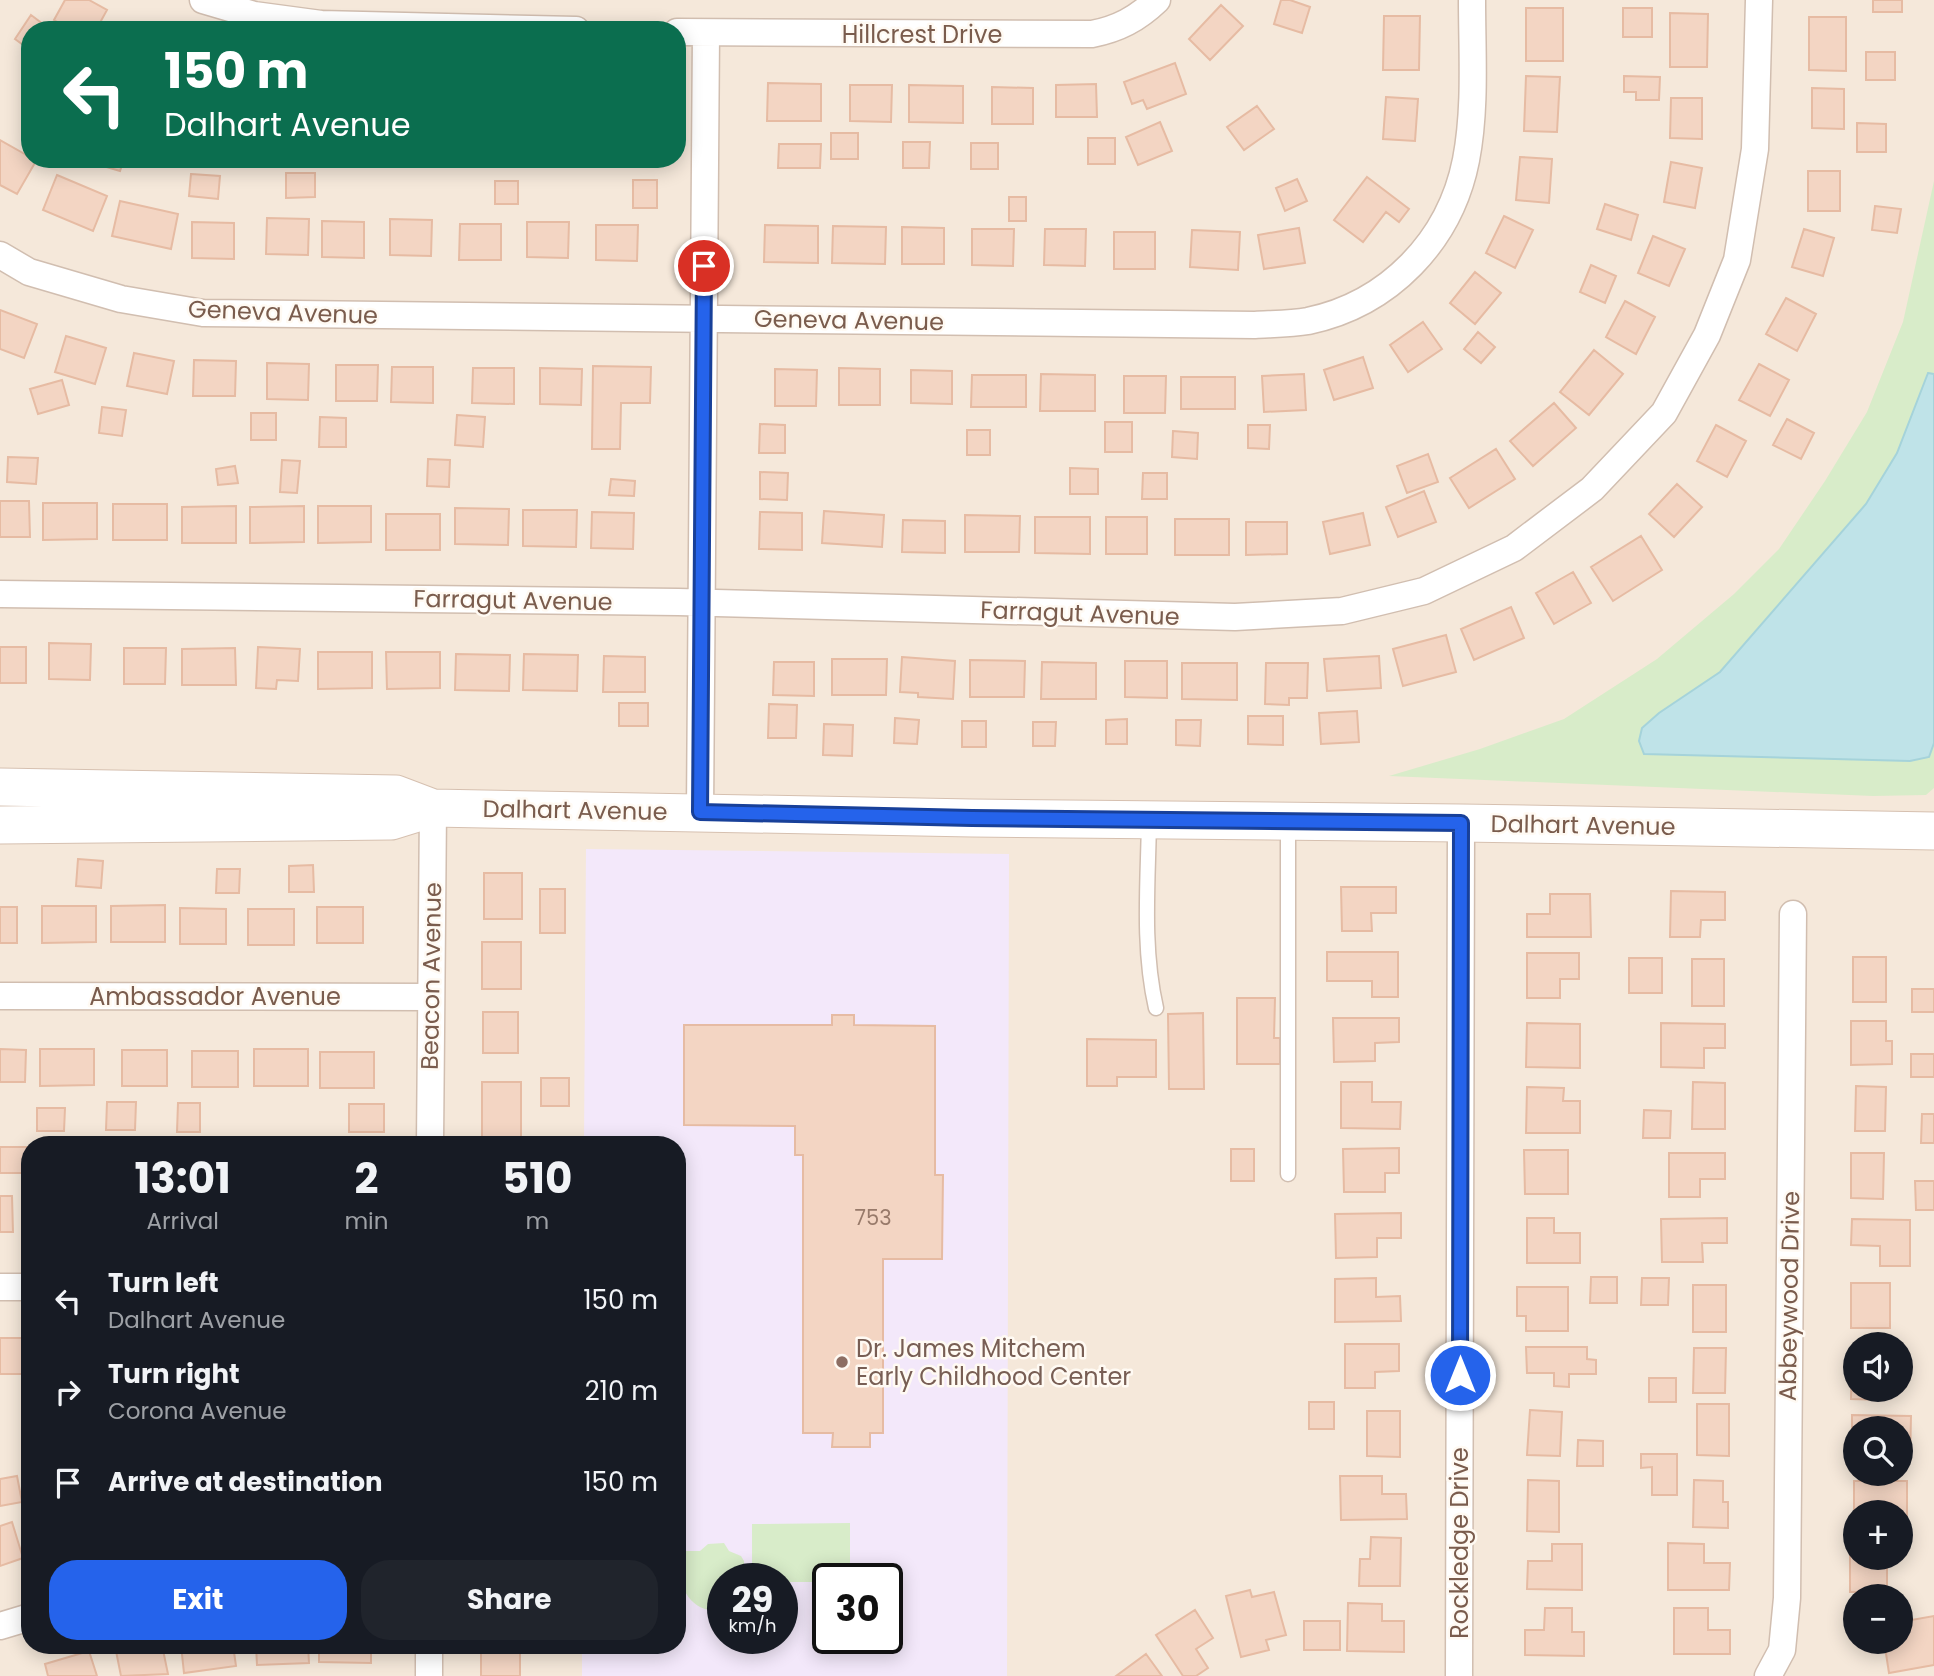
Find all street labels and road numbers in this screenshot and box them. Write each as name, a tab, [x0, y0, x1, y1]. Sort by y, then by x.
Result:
street label: Hillcrest Drive	[842, 18, 1002, 51]
street label: Geneva Avenue	[187, 292, 379, 332]
street label: Geneva Avenue	[754, 302, 944, 338]
street label: Farragut Avenue	[413, 582, 613, 618]
street label: Farragut Avenue	[980, 593, 1180, 633]
street label: Dalhart Avenue	[482, 792, 668, 828]
street label: Dalhart Avenue	[1490, 807, 1676, 843]
street label: Beacon Avenue	[413, 882, 449, 1070]
street label: Ambassador Avenue	[89, 980, 341, 1013]
street label: Abbeywood Drive	[1771, 1191, 1807, 1401]
street label: Rockledge Drive	[1443, 1447, 1476, 1639]

